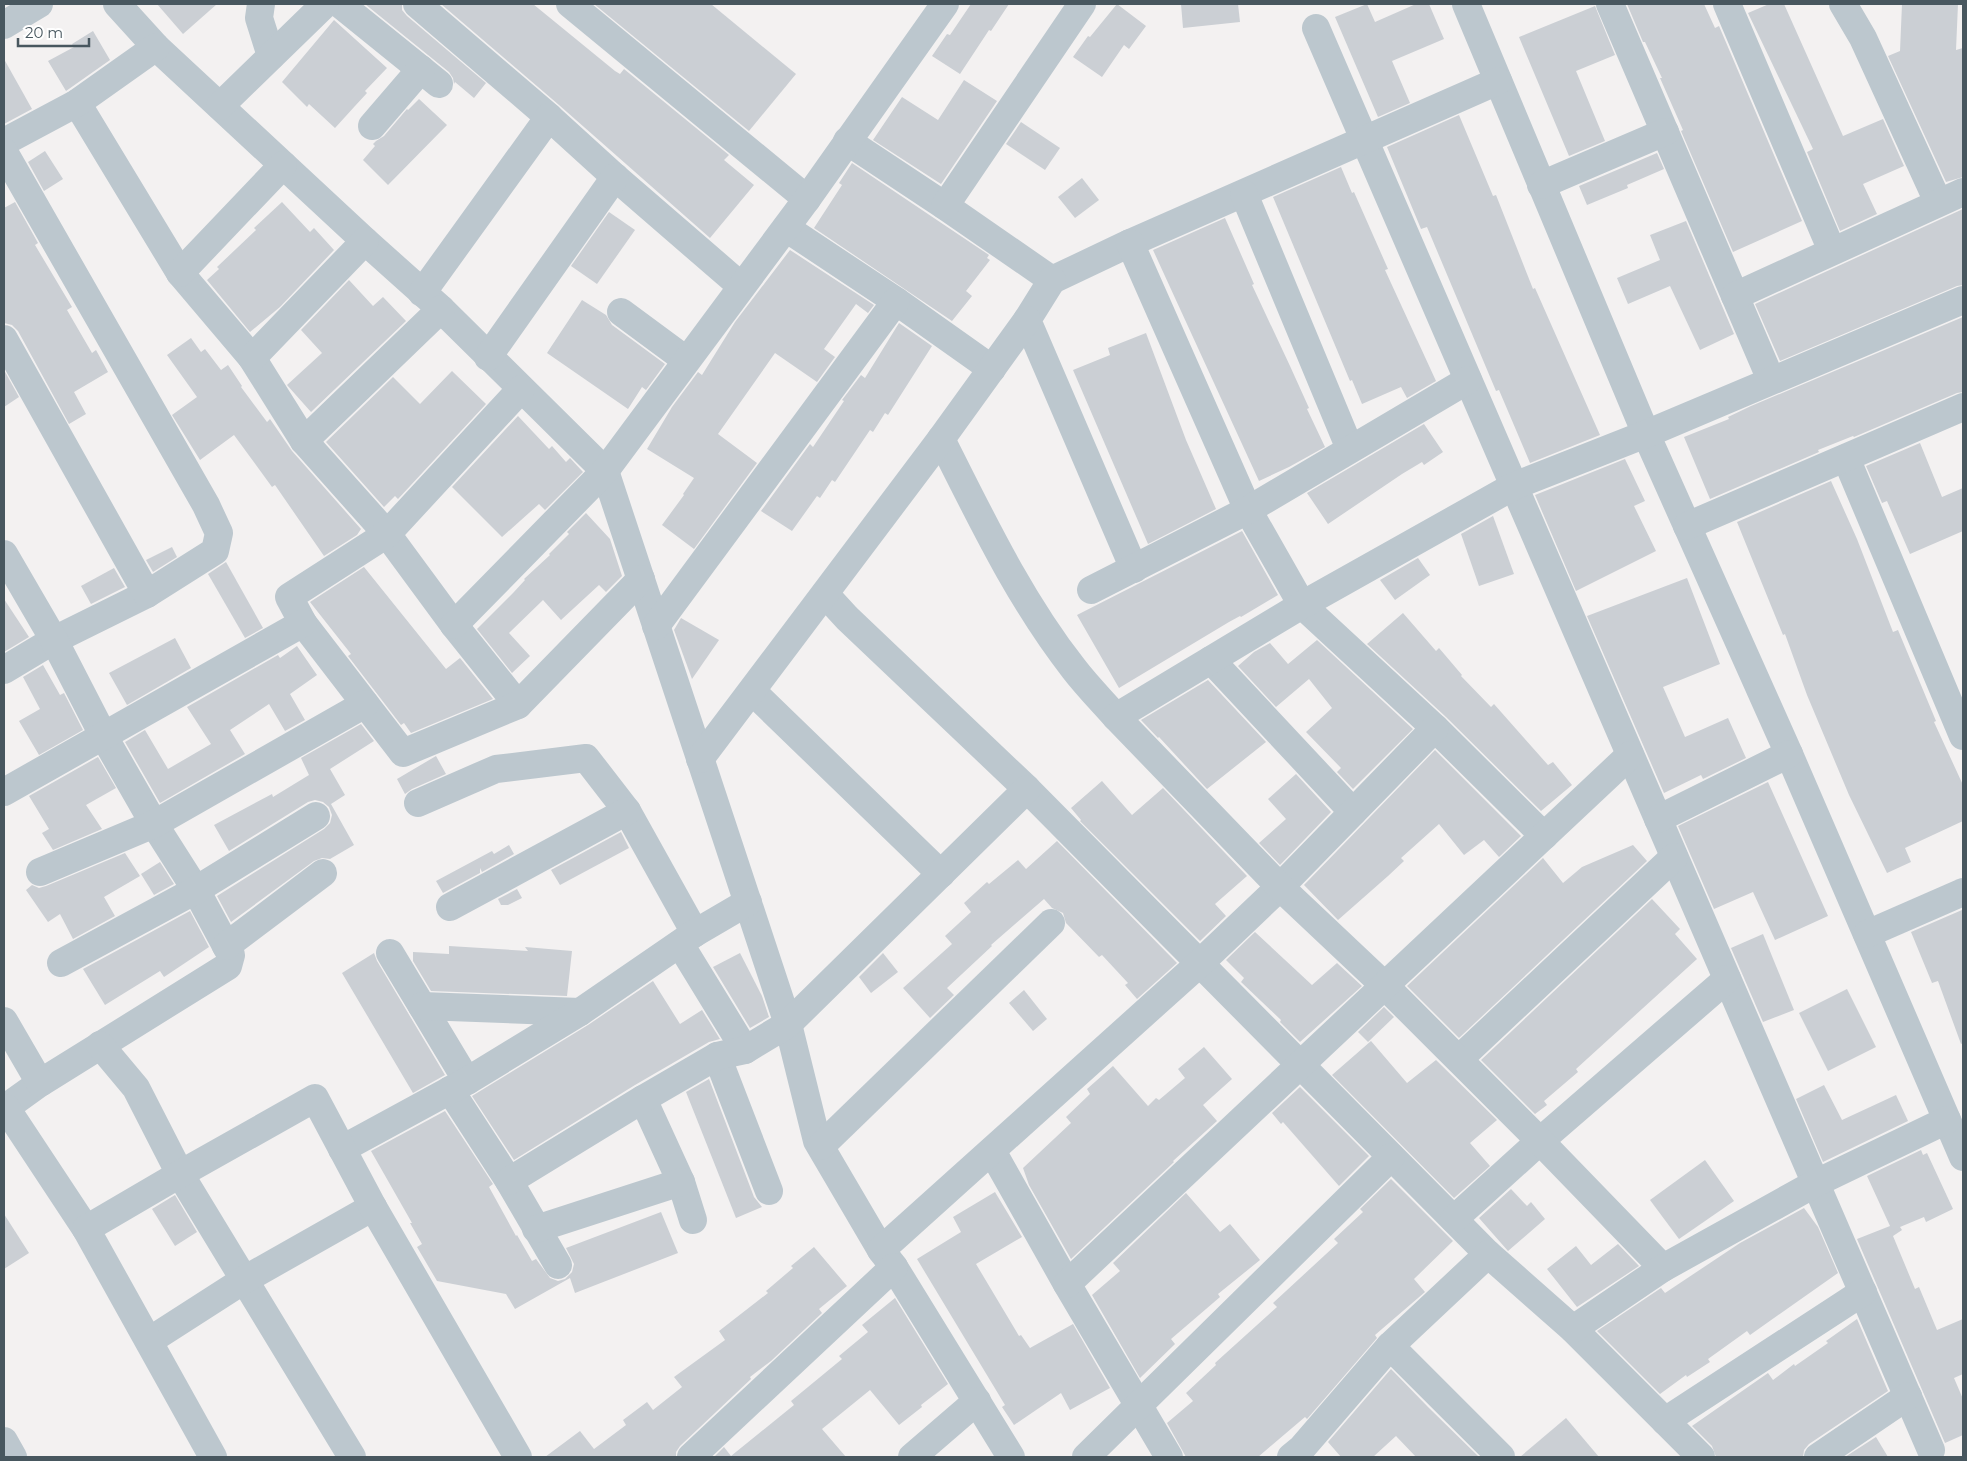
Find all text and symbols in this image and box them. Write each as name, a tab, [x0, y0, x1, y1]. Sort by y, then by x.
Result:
scale bar	[18, 15, 89, 47]
text: 20 m	[25, 23, 63, 42]

